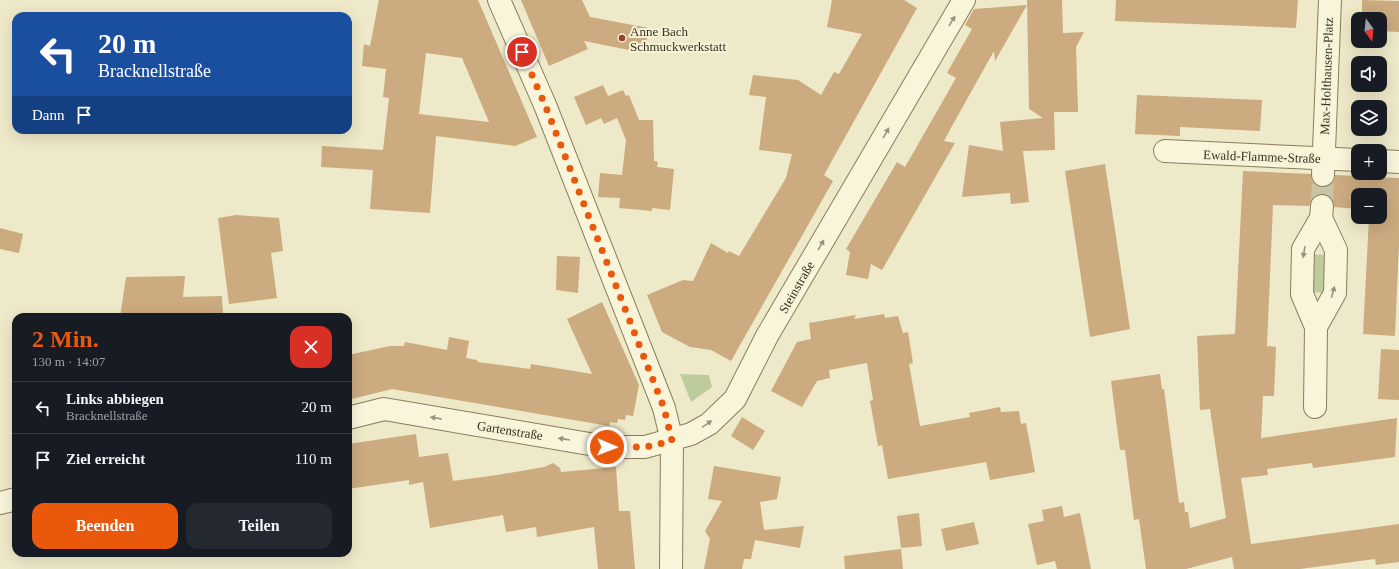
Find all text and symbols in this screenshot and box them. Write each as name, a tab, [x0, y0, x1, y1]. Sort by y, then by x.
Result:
north arrow	[1351, 12, 1387, 48]
map controls	[1351, 12, 1387, 224]
one-way arrow	[948, 16, 956, 26]
street label: Max-Holthausen-Platz	[1317, 17, 1336, 135]
place label: Anne Bach Schmuckwerkstatt	[630, 24, 726, 54]
icon: left	[32, 28, 84, 80]
text: 20 m	[98, 28, 156, 59]
marker: Anne Bach Schmuckwerkstatt	[617, 33, 627, 43]
pin	[505, 35, 539, 69]
icon: arrive	[511, 41, 533, 63]
button: sound	[1351, 56, 1387, 92]
text: Bracknellstraße	[98, 61, 211, 81]
button: layers	[1351, 100, 1387, 136]
icon: arrive	[73, 104, 95, 126]
text: Dann	[32, 107, 65, 123]
one-way arrow	[883, 127, 890, 139]
button: +	[1351, 144, 1387, 180]
street label: Ewald-Flamme-Straße	[1203, 147, 1321, 166]
button: −	[1351, 188, 1387, 224]
one-way arrow	[817, 239, 824, 251]
one-way arrow	[1301, 246, 1307, 259]
street label: Steinstraße	[775, 258, 817, 316]
one-way arrow	[1330, 286, 1336, 298]
text: 2 Min.	[32, 326, 99, 352]
button: close	[290, 326, 332, 368]
text: 130 m · 14:07	[32, 354, 105, 369]
text: Links abbiegen	[66, 391, 164, 407]
icon: left	[32, 397, 54, 419]
text: 20 m	[302, 399, 332, 415]
text: Bracknellstraße	[66, 408, 148, 423]
one-way arrow	[430, 415, 442, 421]
street label: Gartenstraße	[476, 418, 544, 443]
one-way arrow	[702, 420, 712, 428]
position arrow	[586, 426, 628, 468]
one-way arrow	[558, 436, 570, 442]
icon: arrive	[32, 449, 54, 471]
text: Ziel erreicht	[66, 451, 145, 467]
text: 110 m	[295, 451, 332, 467]
button: Beenden	[32, 503, 178, 549]
button: Teilen	[186, 503, 332, 549]

